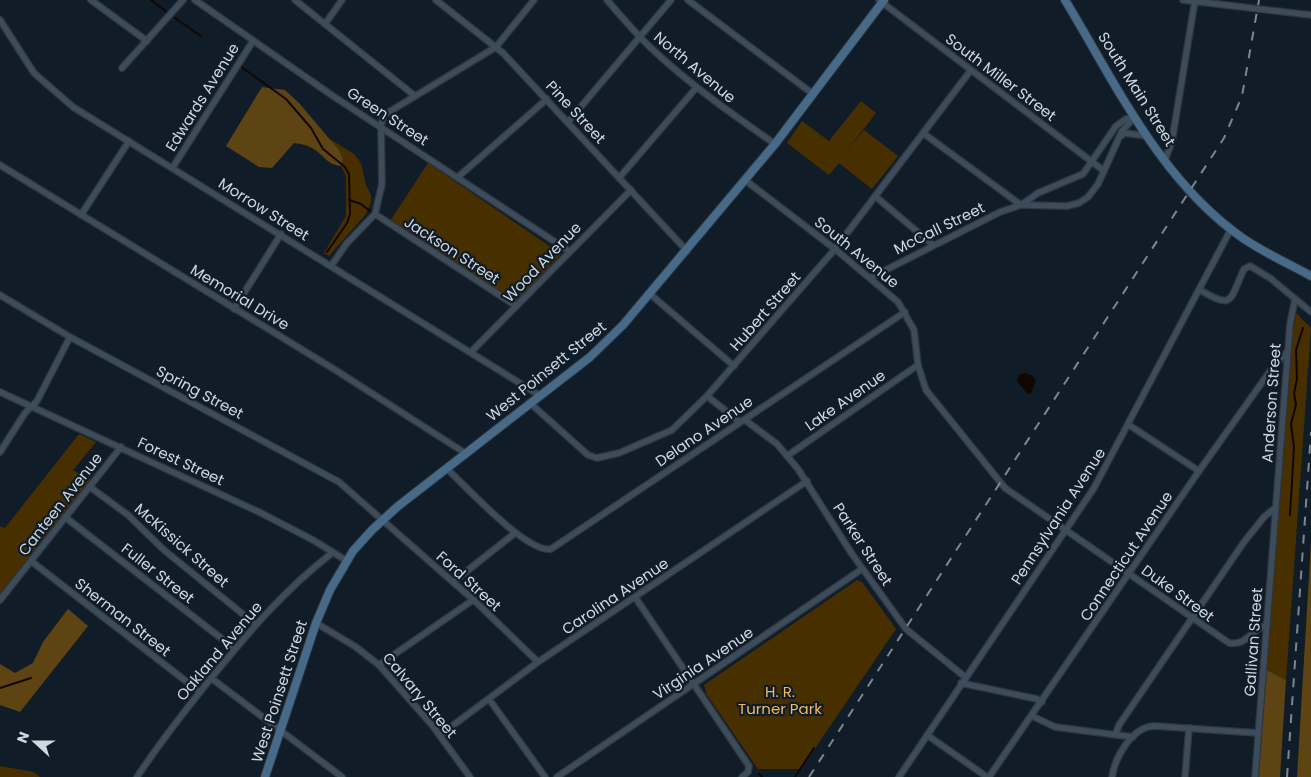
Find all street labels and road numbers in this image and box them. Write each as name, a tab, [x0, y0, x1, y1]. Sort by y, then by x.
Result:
street label: North Avenue	[650, 26, 740, 108]
street label: South Miller Street	[941, 28, 1061, 126]
street label: South Main Street	[1093, 28, 1181, 150]
street label: Edwards Avenue	[160, 39, 244, 155]
street label: Pine Street	[541, 76, 611, 148]
street label: Green Street	[343, 82, 433, 150]
street label: Morrow Street	[215, 173, 313, 245]
street label: McCall Street	[890, 197, 988, 259]
street label: Jackson Street	[400, 211, 504, 289]
street label: South Avenue	[810, 211, 904, 293]
street label: Wood Avenue	[498, 217, 586, 307]
street label: Memorial Drive	[187, 259, 293, 335]
street label: Hubert Street	[725, 267, 805, 355]
street label: West Poinsett Street	[482, 316, 610, 426]
street label: Anderson Street	[1256, 343, 1286, 463]
street label: Spring Street	[153, 360, 247, 424]
street label: Lake Avenue	[800, 364, 890, 436]
street label: Delano Avenue	[651, 391, 757, 471]
street label: Forest Street	[134, 432, 228, 490]
street label: Pennsylvania Avenue	[1006, 443, 1110, 589]
street label: Canteen Avenue	[13, 448, 107, 560]
street label: Connecticut Avenue	[1075, 487, 1177, 625]
street label: McKissick Street	[130, 498, 234, 592]
street label: Parker Street	[828, 498, 898, 590]
street label: Fuller Street	[117, 538, 199, 608]
street label: Ford Street	[432, 546, 506, 616]
street label: Carolina Avenue	[558, 553, 672, 639]
street label: Duke Street	[1137, 559, 1219, 627]
street label: Sherman Street	[71, 573, 175, 661]
street label: Gallivan Street	[1239, 587, 1267, 697]
street label: Oakland Avenue	[171, 597, 267, 705]
street label: West Poinsett Street	[246, 617, 312, 765]
street label: Virginia Avenue	[649, 622, 757, 704]
street label: Calvary Street	[378, 648, 462, 742]

